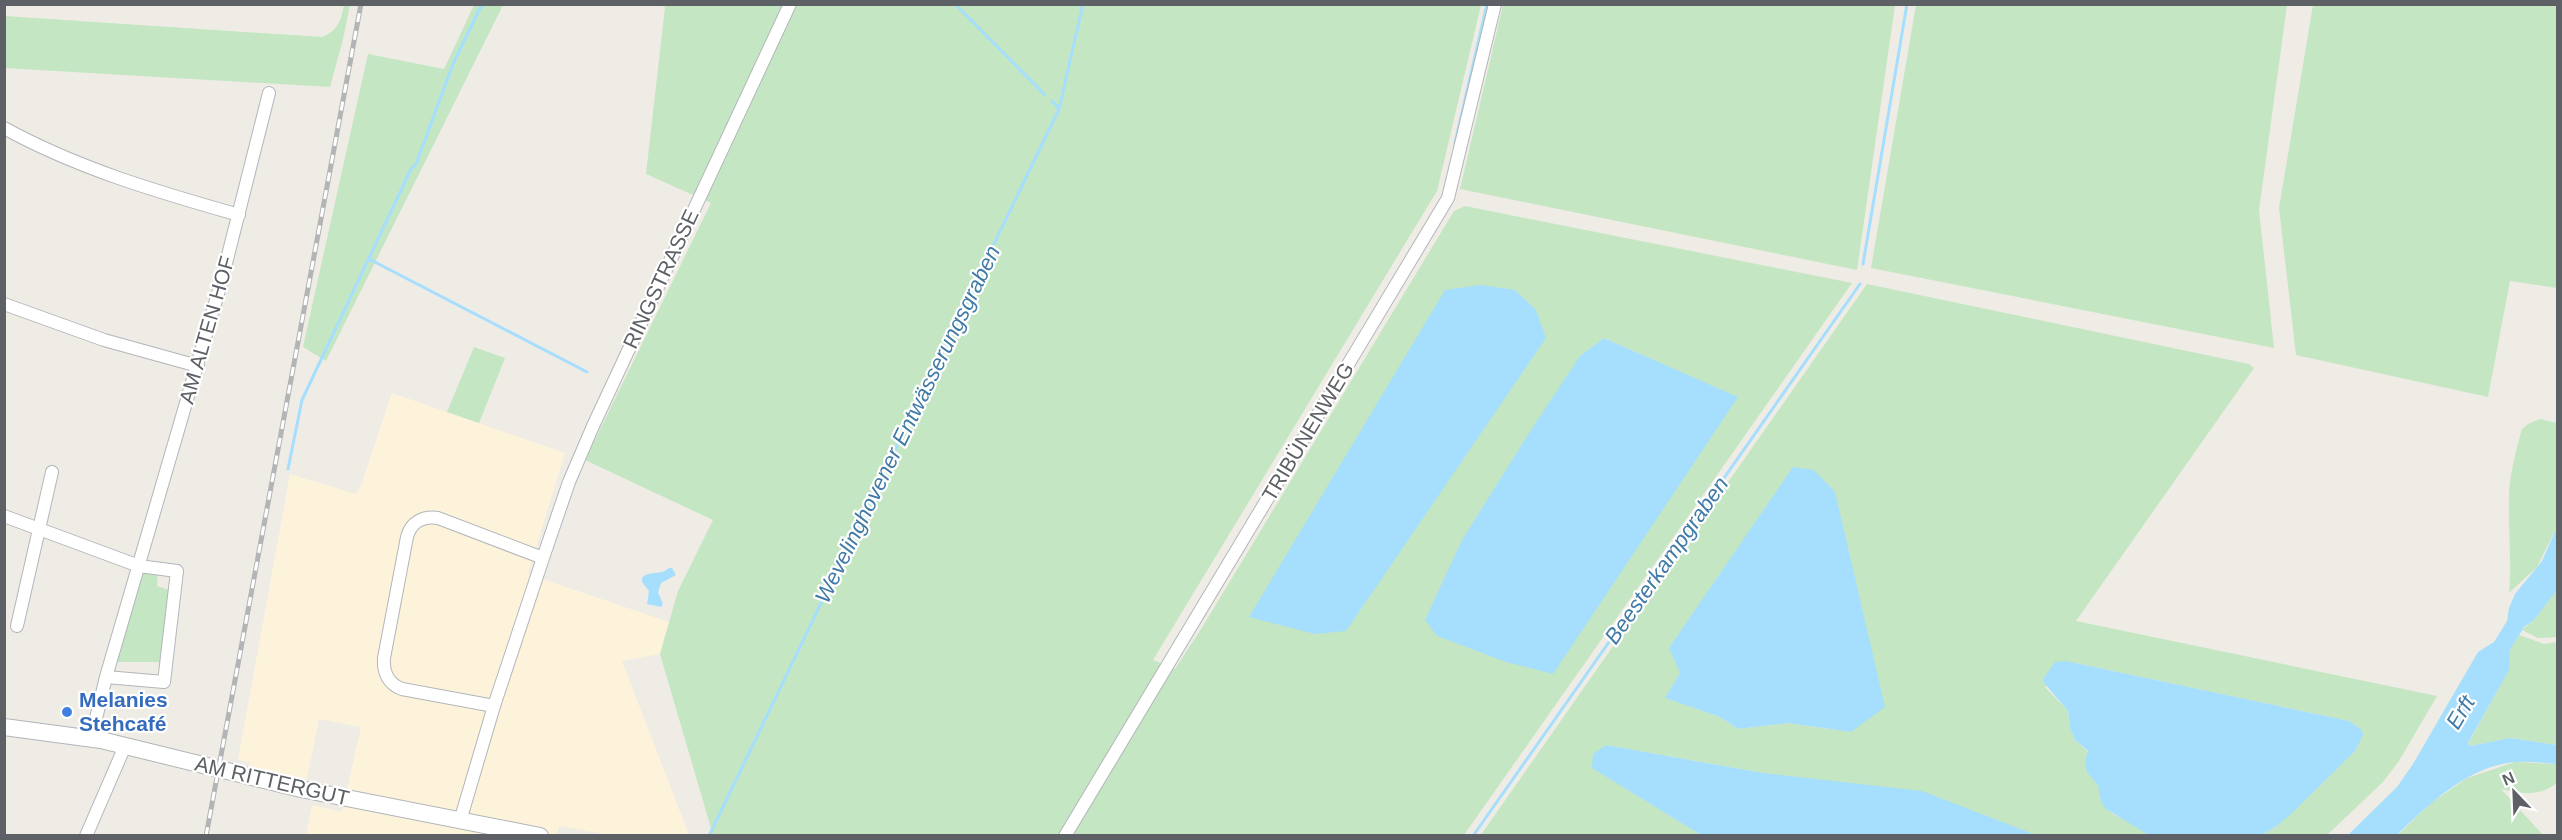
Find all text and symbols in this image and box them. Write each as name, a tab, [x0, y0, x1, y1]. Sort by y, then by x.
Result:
street label: RINGSTRASSE	[618, 206, 703, 352]
water label: Wevelinghovener Entwässerungsgraben	[810, 241, 1005, 607]
street label: AM ALTEN HOF	[174, 253, 239, 406]
street label: TRIBÜNENWEG	[1257, 358, 1358, 505]
water label: Beesterkampgraben	[1599, 472, 1733, 649]
place label: Melanies Stehcafé	[79, 688, 168, 735]
water label: Erft	[2441, 690, 2480, 733]
marker: Melanies Stehcafé	[60, 705, 74, 719]
street label: AM RITTERGUT	[193, 752, 352, 809]
north arrow	[2484, 762, 2544, 822]
text: N	[2500, 769, 2517, 789]

